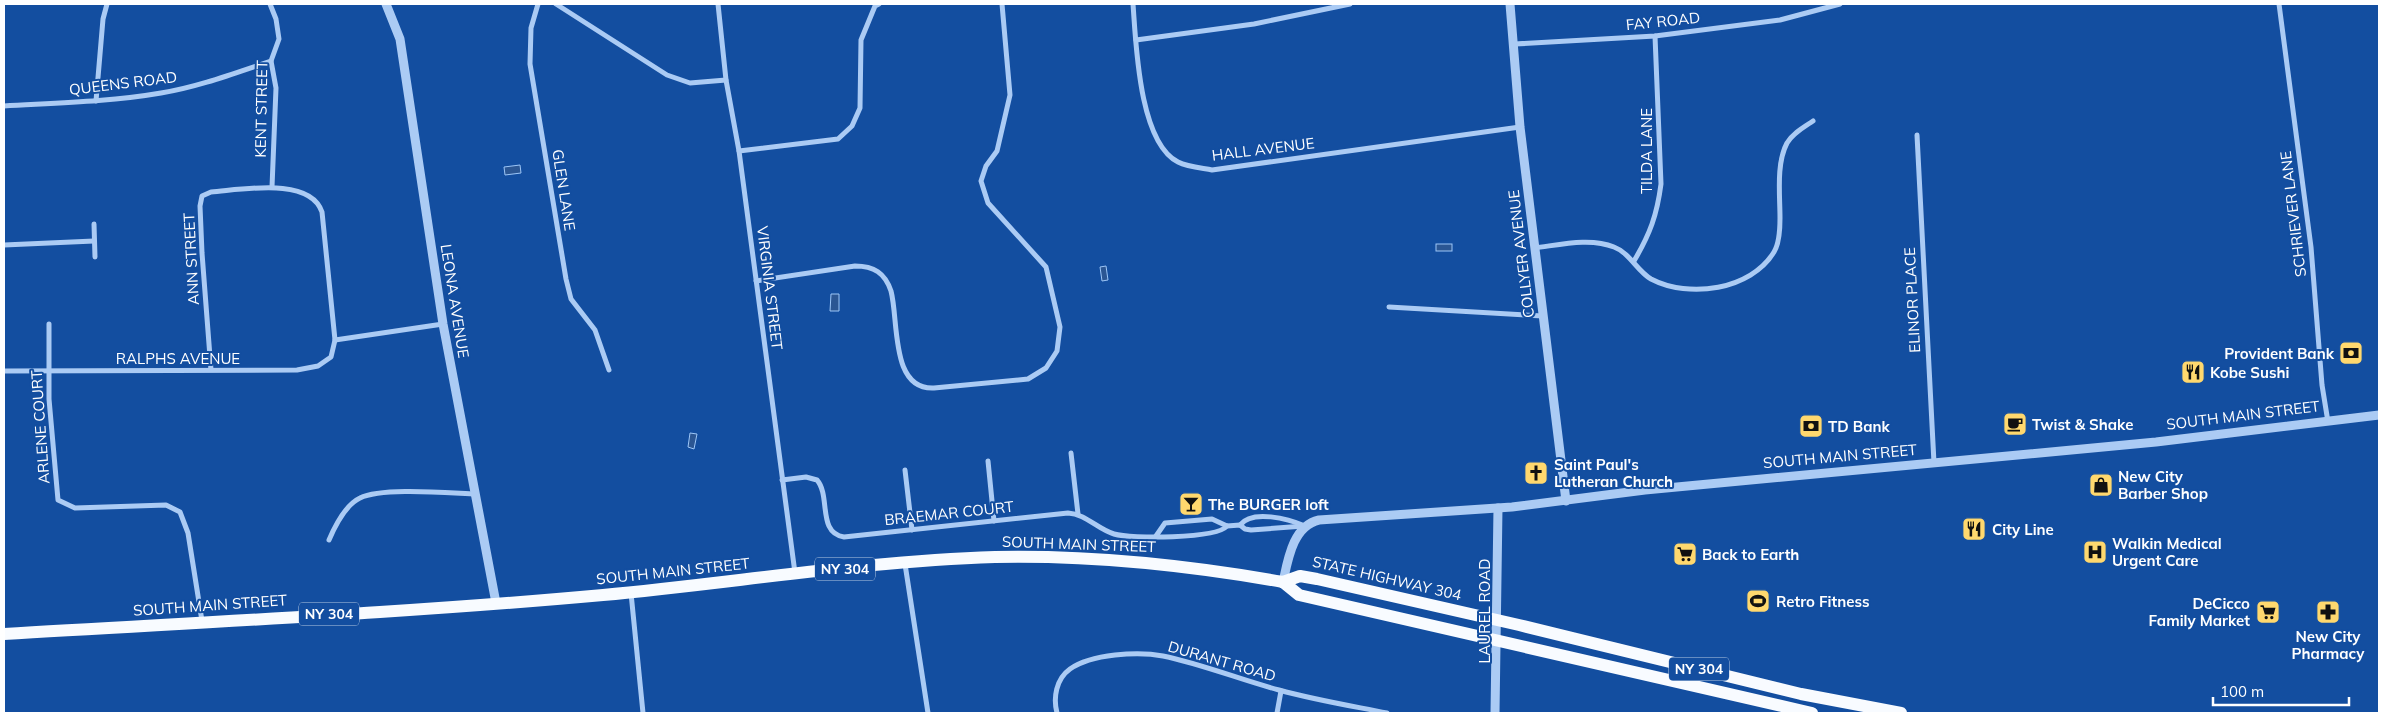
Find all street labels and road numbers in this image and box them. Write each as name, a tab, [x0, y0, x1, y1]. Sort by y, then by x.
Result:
street label: FAY ROAD	[1625, 8, 1701, 34]
street label: KENT STREET	[251, 60, 271, 158]
street label: QUEENS ROAD	[68, 67, 178, 99]
street label: TILDA LANE	[1637, 108, 1656, 194]
street label: HALL AVENUE	[1211, 133, 1316, 165]
street label: GLEN LANE	[548, 148, 580, 232]
street label: SCHRIEVER LANE	[2276, 150, 2310, 278]
street label: COLLYER AVENUE	[1504, 189, 1538, 319]
street label: ANN STREET	[179, 212, 203, 306]
street label: VIRGINIA STREET	[753, 225, 787, 351]
street label: LEONA AVENUE	[437, 243, 473, 360]
street label: ELINOR PLACE	[1900, 247, 1924, 353]
street label: RALPHS AVENUE	[116, 349, 240, 368]
street label: ARLENE COURT	[27, 369, 53, 485]
street label: SOUTH MAIN STREET	[2165, 396, 2321, 434]
street label: SOUTH MAIN STREET	[1762, 440, 1918, 472]
street label: BRAEMAR COURT	[883, 497, 1015, 529]
street label: SOUTH MAIN STREET	[1002, 532, 1156, 556]
street label: STATE HIGHWAY 304	[1311, 552, 1463, 604]
street label: SOUTH MAIN STREET	[595, 553, 751, 589]
road number: NY 304	[815, 558, 875, 580]
street label: LAUREL ROAD	[1475, 559, 1494, 664]
street label: SOUTH MAIN STREET	[132, 590, 288, 620]
road number: NY 304	[299, 602, 359, 626]
street label: DURANT ROAD	[1166, 637, 1278, 685]
road number: NY 304	[1669, 658, 1729, 681]

